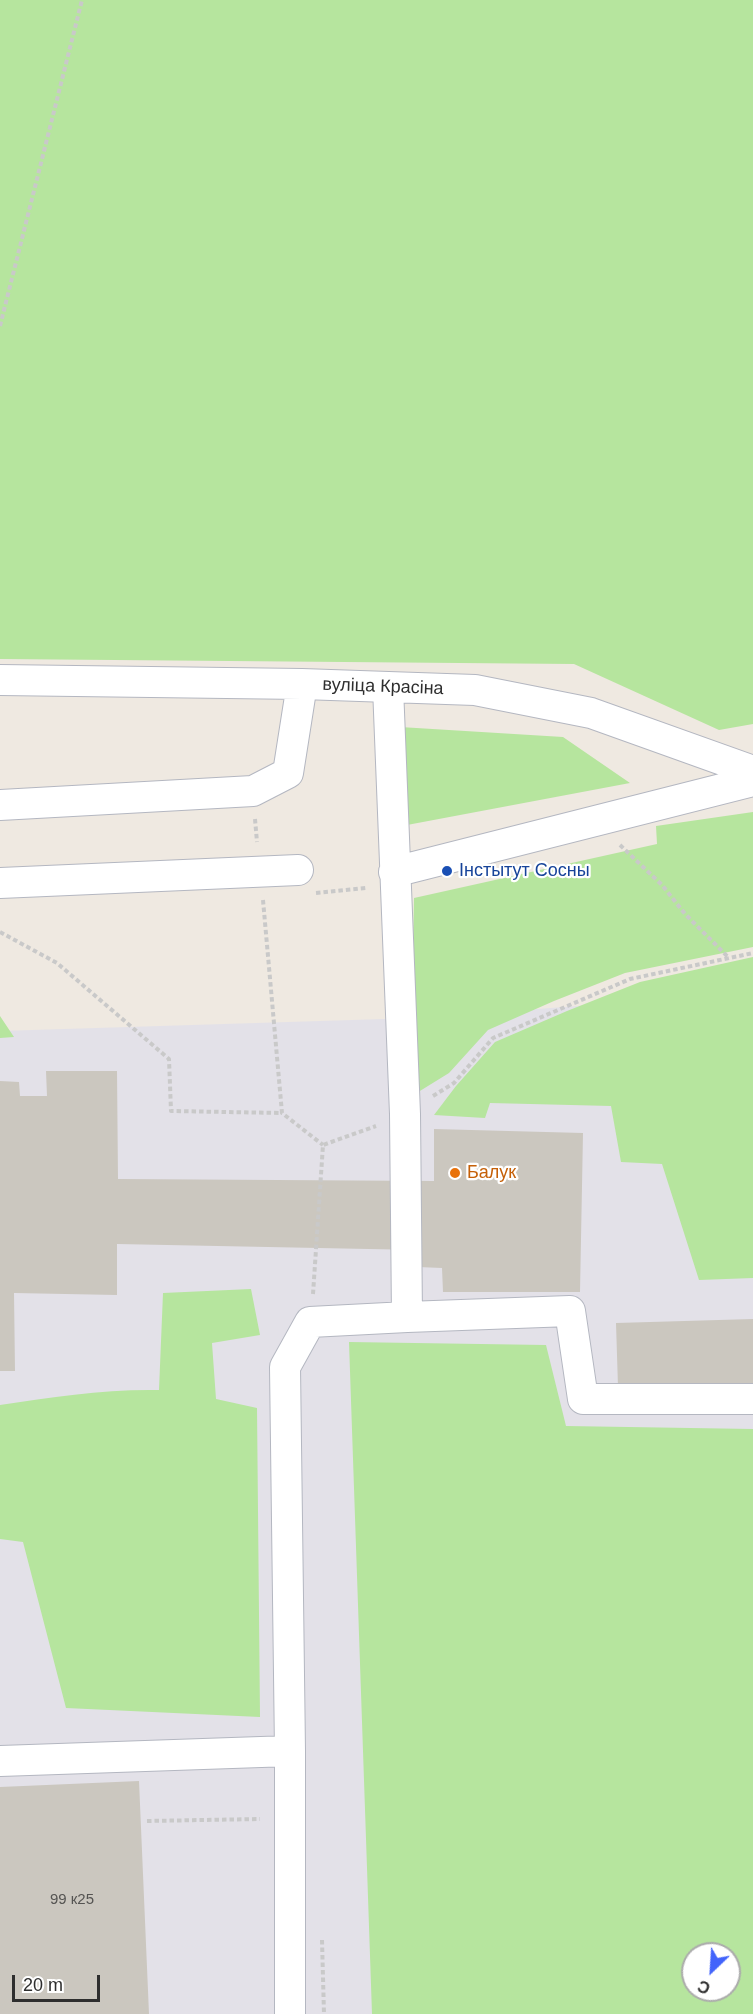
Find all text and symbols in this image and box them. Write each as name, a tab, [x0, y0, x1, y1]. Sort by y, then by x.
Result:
street label: вуліца Красіна	[322, 674, 444, 700]
place label: Інстытут Сосны	[459, 860, 590, 882]
marker: Інстытут Сосны	[440, 864, 454, 878]
place label: Балук	[467, 1162, 516, 1184]
marker: Балук	[448, 1166, 462, 1180]
house number: 99 к25	[50, 1891, 94, 1909]
north arrow	[681, 1942, 741, 2002]
scale bar	[15, 1963, 104, 2001]
text: 20 m	[23, 1975, 63, 1995]
text: С	[695, 1977, 713, 1997]

